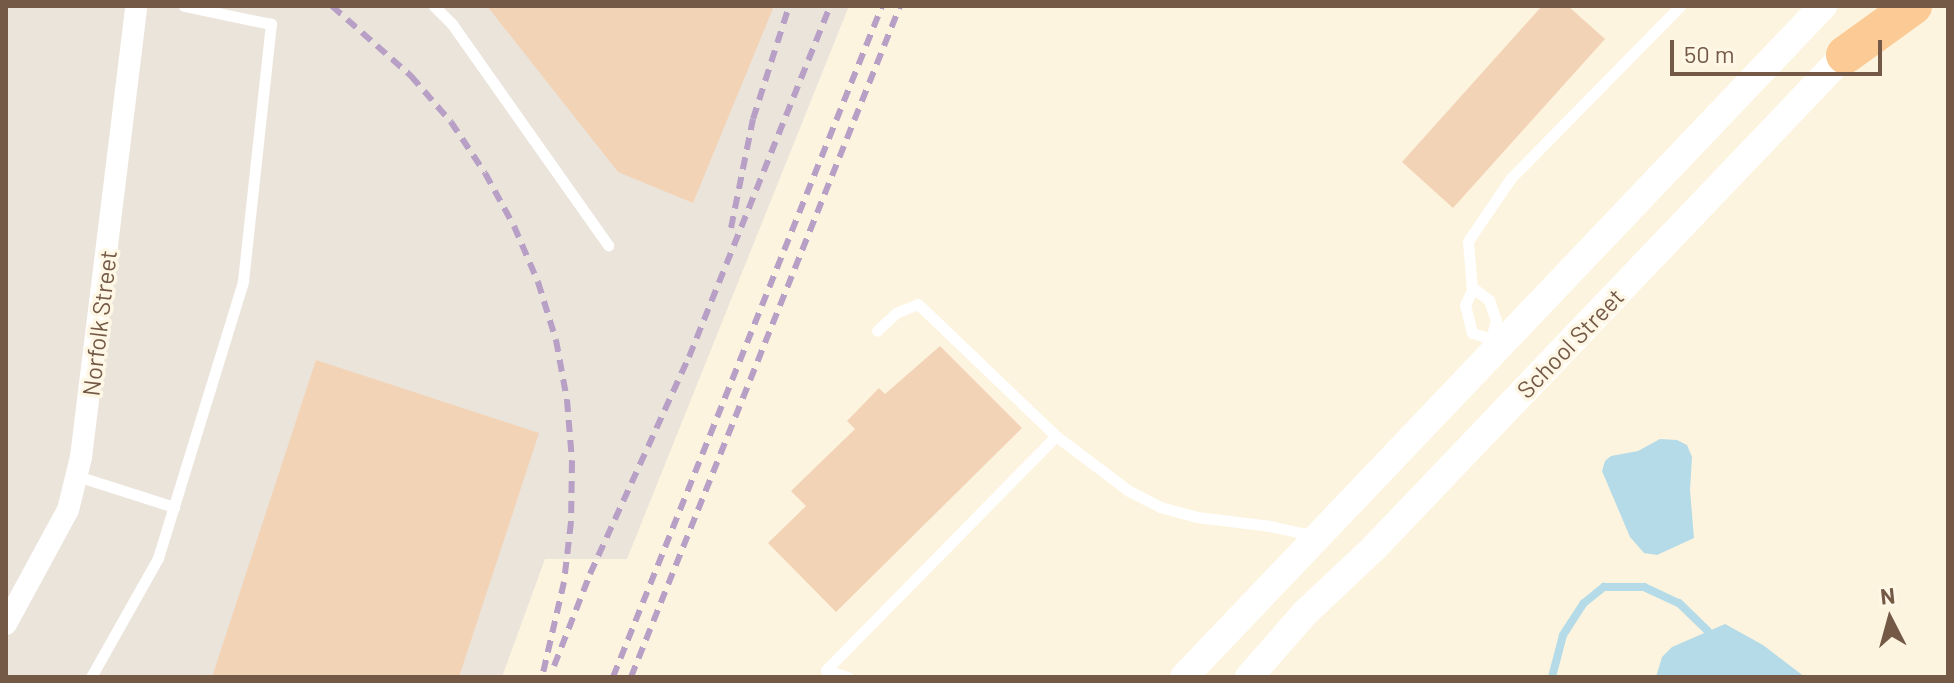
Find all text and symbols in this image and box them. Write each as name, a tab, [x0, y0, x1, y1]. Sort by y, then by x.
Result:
scale bar	[1674, 24, 1886, 74]
text: 50 m	[1684, 39, 1735, 68]
street label: Norfolk Street	[76, 248, 122, 398]
street label: School Street	[1511, 282, 1629, 404]
north arrow	[1850, 579, 1930, 659]
text: N	[1879, 581, 1896, 609]

